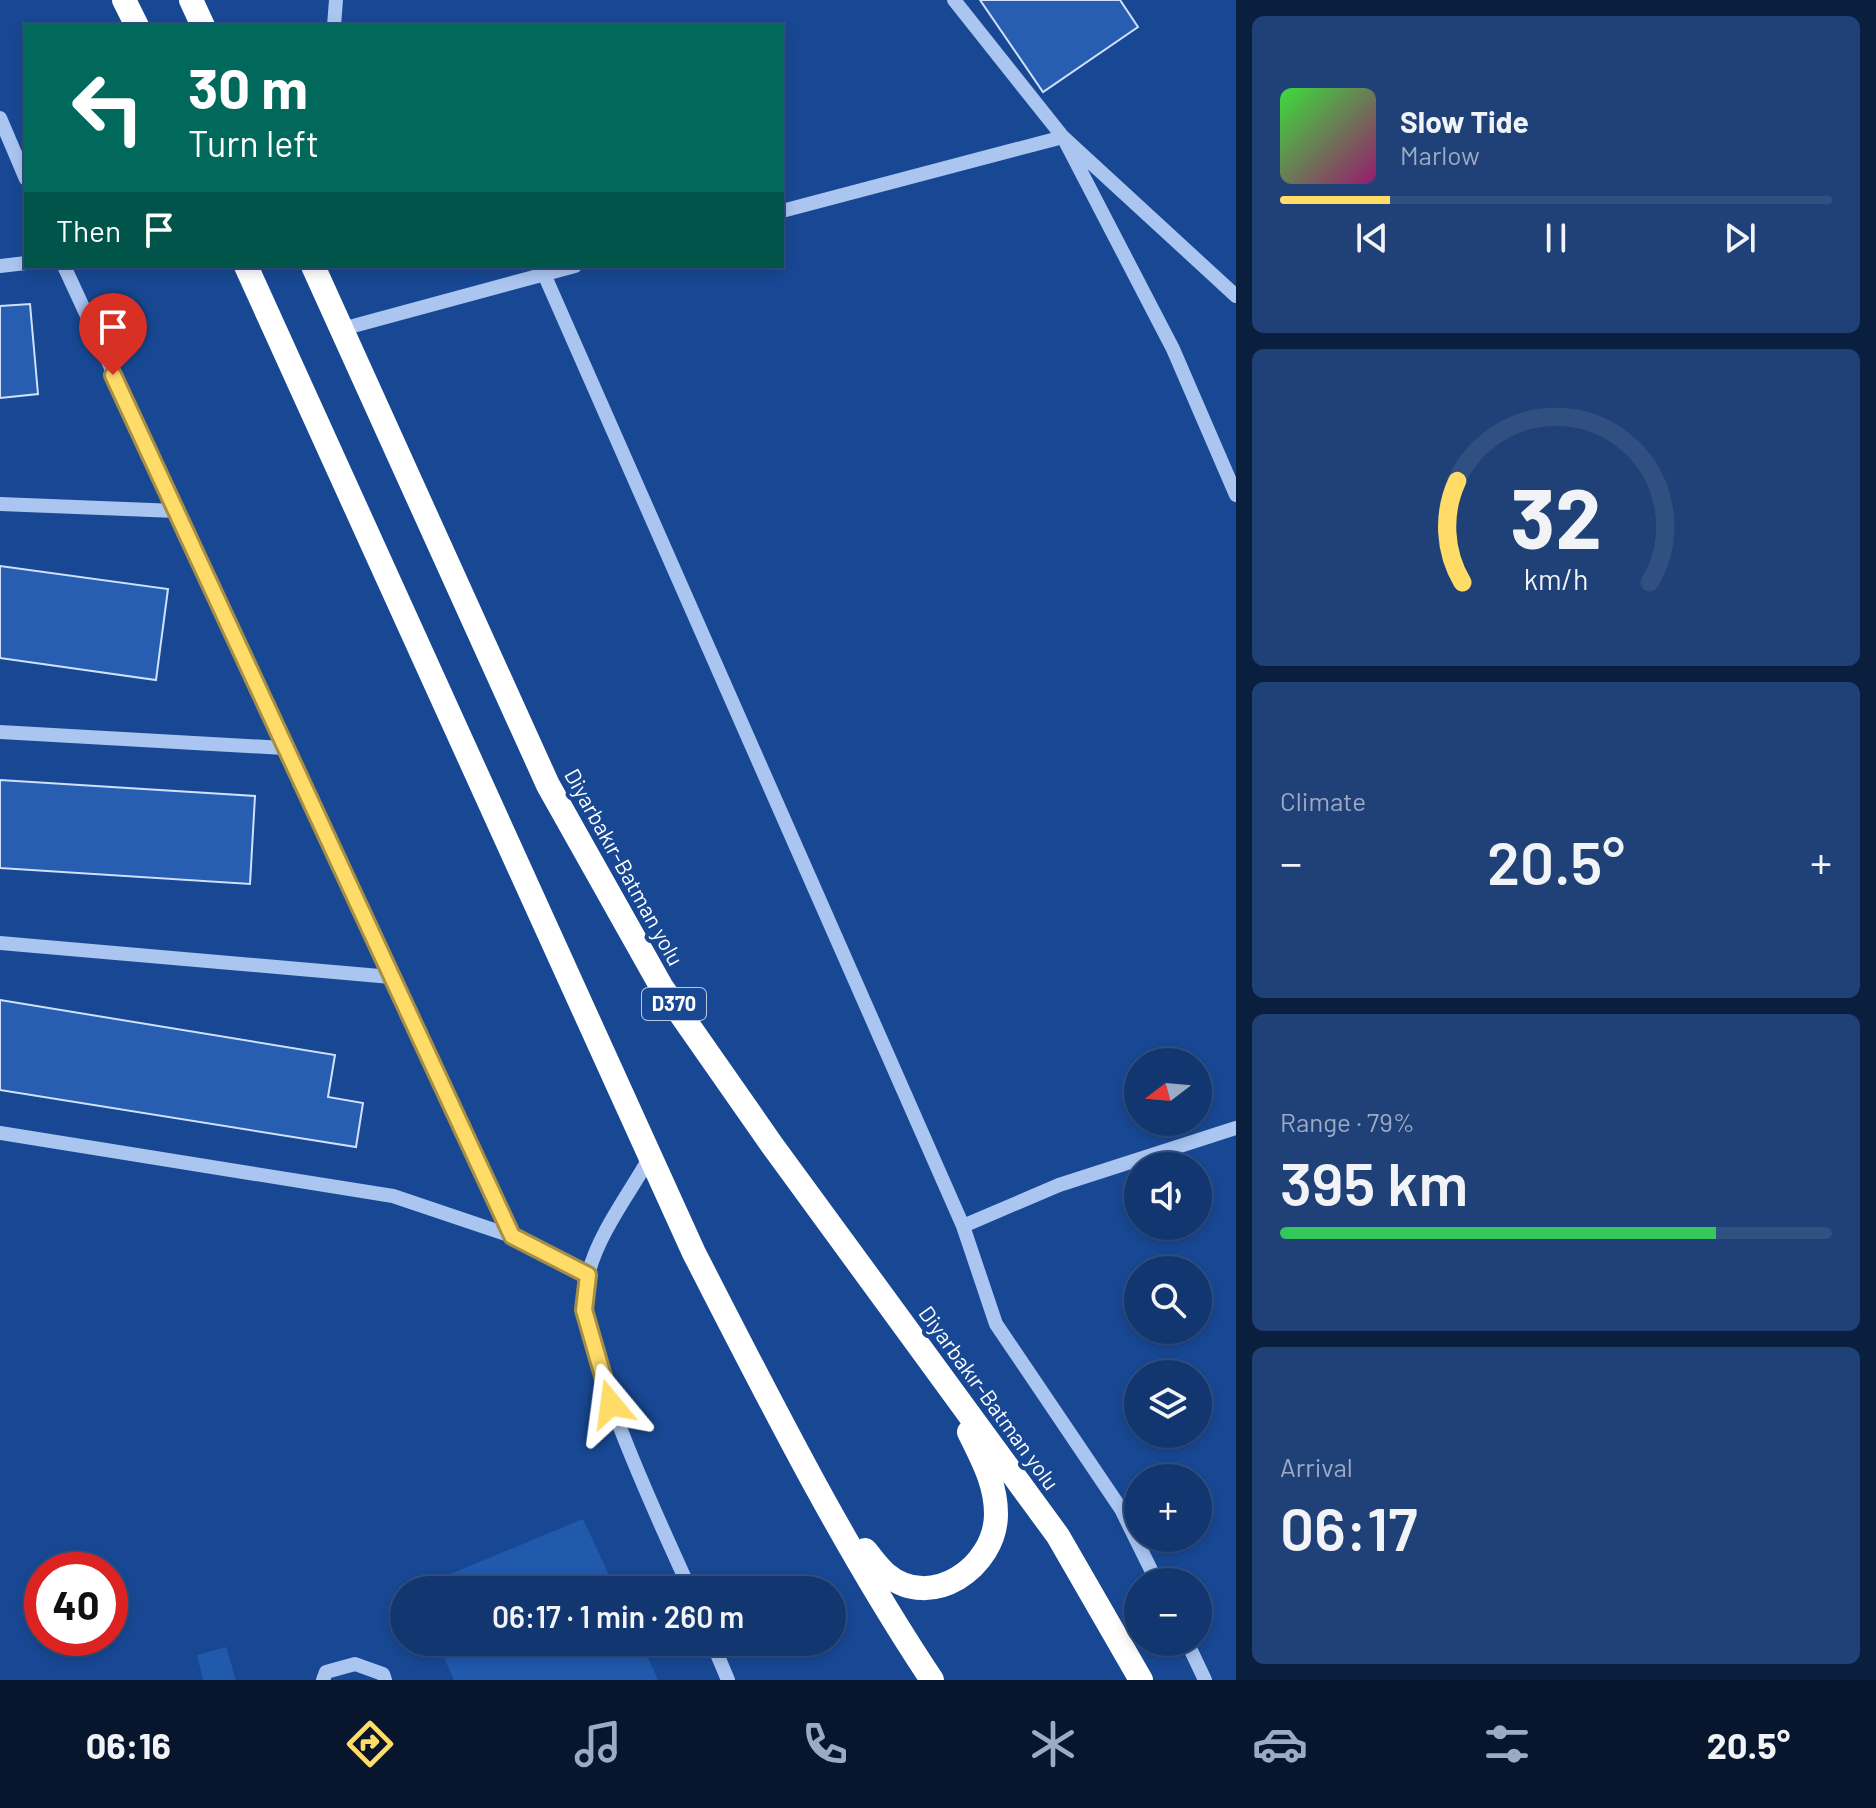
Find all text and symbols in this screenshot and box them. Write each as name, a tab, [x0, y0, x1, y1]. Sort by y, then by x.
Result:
text: 30 m	[188, 53, 308, 120]
icon: left	[56, 56, 160, 160]
text: Slow Tide	[1400, 103, 1529, 139]
text: Turn left	[188, 121, 319, 164]
text: Marlow	[1400, 139, 1480, 170]
icon: arrive	[137, 208, 181, 252]
text: Then	[56, 212, 121, 248]
icon: previous	[1350, 216, 1394, 260]
icon: pause	[1534, 216, 1578, 260]
icon: next	[1718, 216, 1762, 260]
pin	[79, 293, 147, 375]
icon: arrive	[91, 305, 135, 349]
text: 32	[1510, 466, 1602, 566]
text: km/h	[1524, 561, 1588, 596]
street label: Diyarbakır-Batman yolu	[560, 764, 690, 969]
text: Climate	[1280, 785, 1366, 816]
text: 20.5°	[1487, 825, 1625, 897]
text: −	[1280, 835, 1302, 888]
text: +	[1810, 835, 1832, 888]
road number: D370	[642, 988, 706, 1020]
north arrow	[1124, 1048, 1212, 1136]
map controls	[1124, 1048, 1212, 1656]
text: Range · 79%	[1280, 1106, 1415, 1137]
text: 395 km	[1280, 1146, 1468, 1218]
button: sound	[1124, 1152, 1212, 1240]
button: search	[1124, 1256, 1212, 1344]
street label: Diyarbakır-Batman yolu	[914, 1300, 1065, 1494]
button: layers	[1124, 1360, 1212, 1448]
position arrow	[569, 1362, 653, 1446]
text: Arrival	[1280, 1451, 1353, 1482]
button: +	[1124, 1464, 1212, 1552]
text: 06:17	[1280, 1491, 1418, 1563]
speed limit sign: 40	[24, 1552, 128, 1656]
button: −	[1124, 1568, 1212, 1656]
text: 06:17 · 1 min · 260 m	[492, 1598, 744, 1634]
icon: directions	[342, 1716, 398, 1772]
icon: music	[570, 1716, 626, 1772]
icon: phone	[797, 1716, 853, 1772]
icon: climate	[1025, 1716, 1081, 1772]
icon: car	[1252, 1716, 1308, 1772]
icon: filters	[1479, 1716, 1535, 1772]
text: 06:16	[86, 1723, 171, 1766]
text: 20.5°	[1707, 1723, 1790, 1766]

